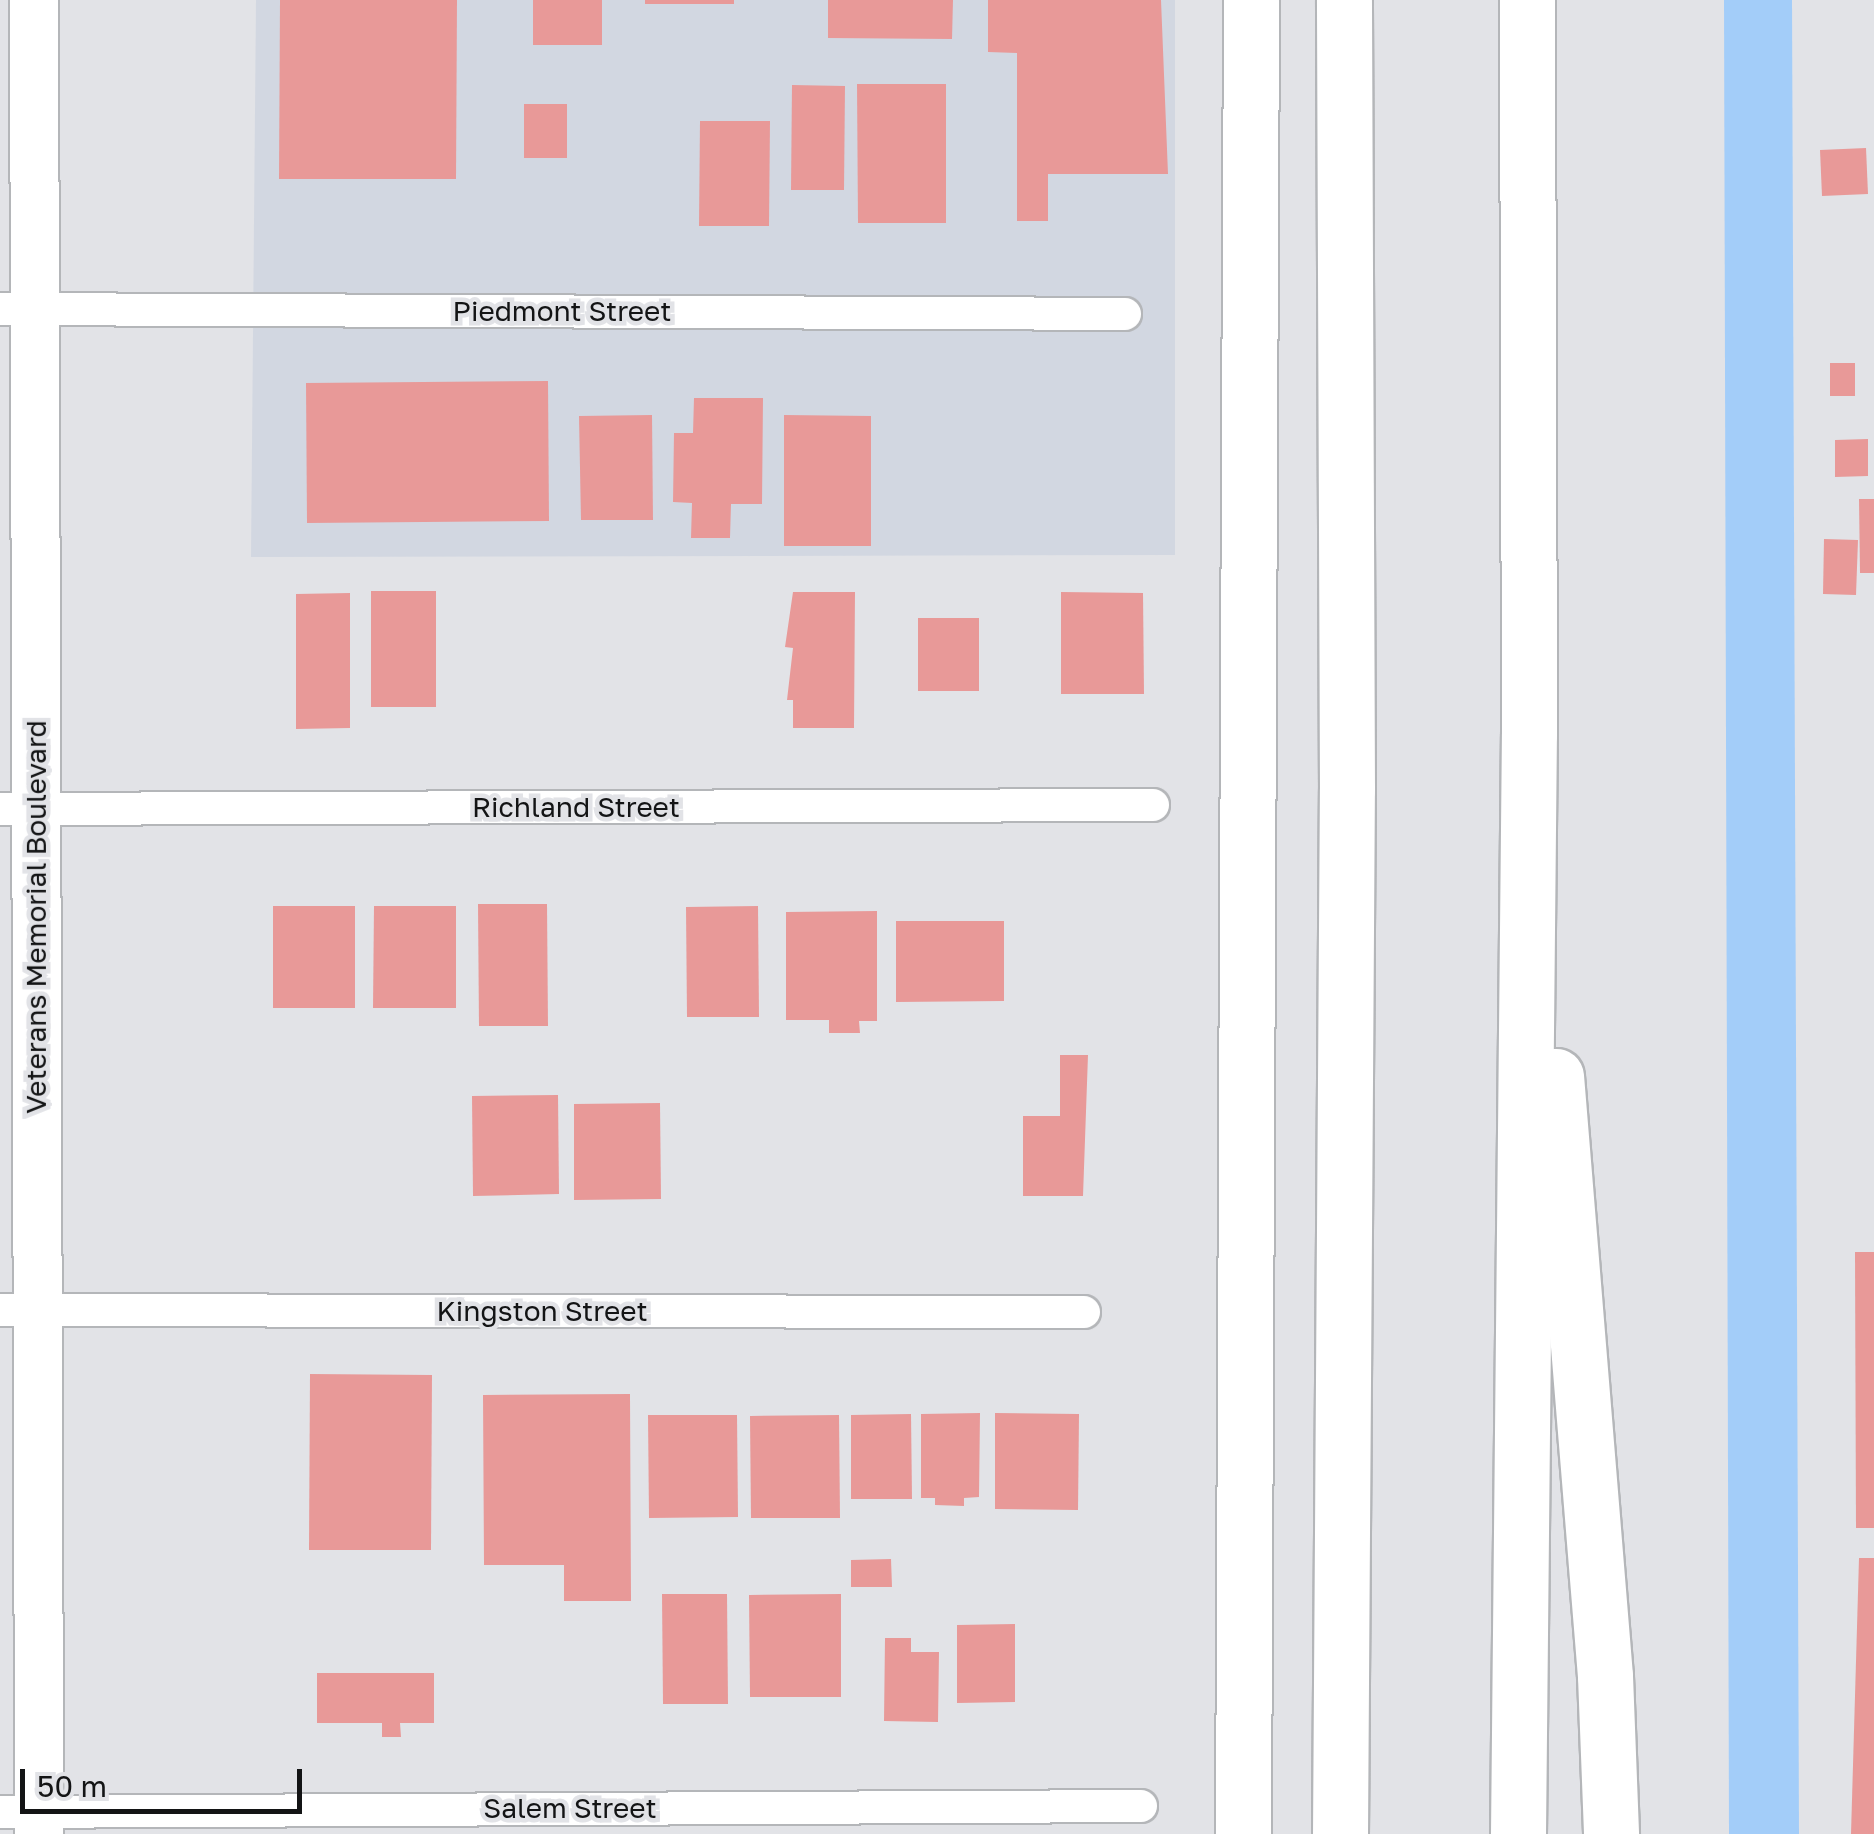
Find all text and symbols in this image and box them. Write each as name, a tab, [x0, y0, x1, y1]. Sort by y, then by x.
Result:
street label: Piedmont Street	[453, 294, 671, 328]
street label: Veterans Memorial Boulevard	[19, 720, 53, 1114]
street label: Richland Street	[472, 790, 680, 824]
street label: Kingston Street	[436, 1294, 648, 1328]
scale bar	[25, 1749, 308, 1811]
text: 50 m	[37, 1768, 107, 1804]
street label: Salem Street	[483, 1791, 657, 1825]

